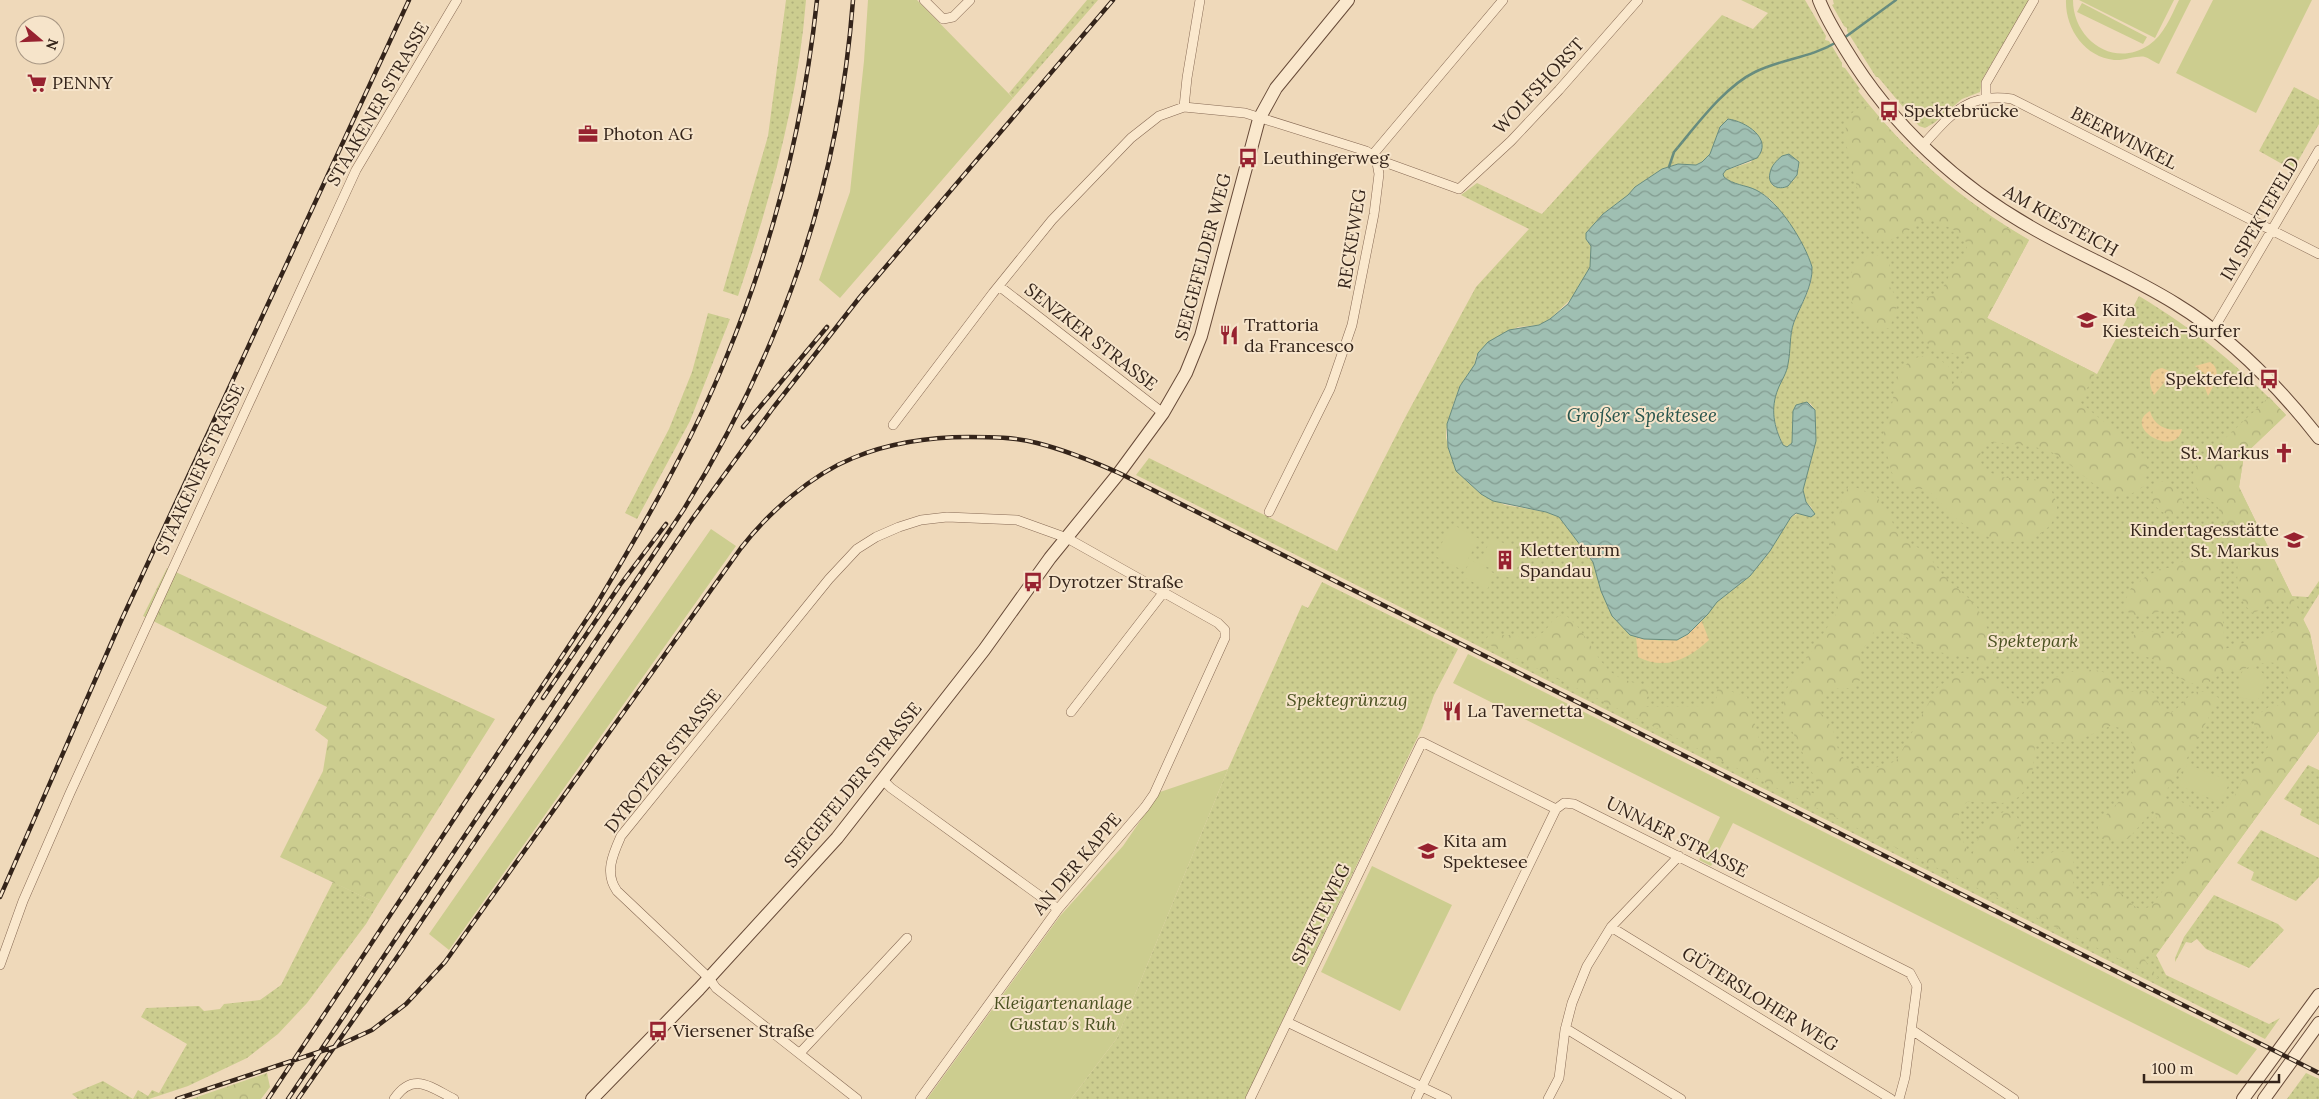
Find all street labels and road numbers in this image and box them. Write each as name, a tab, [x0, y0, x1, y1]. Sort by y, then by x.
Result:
street label: STAAKENER STRASSE	[321, 18, 434, 190]
street label: WOLFSHORST	[1488, 32, 1589, 139]
street label: BEERWINKEL	[2067, 101, 2182, 174]
street label: IM SPEKTEFELD	[2215, 153, 2304, 285]
street label: SEEGEFELDER WEG	[1169, 170, 1236, 343]
street label: AM KIESTEICH	[1999, 179, 2123, 262]
street label: RECKEWEG	[1332, 187, 1371, 291]
street label: SENZKER STRASSE	[1020, 278, 1162, 396]
street label: STAAKENER STRASSE	[150, 380, 249, 558]
street label: DYROTZER STRASSE	[599, 684, 726, 837]
street label: SEEGEFELDER STRASSE	[779, 697, 926, 872]
street label: UNNAER STRASSE	[1602, 791, 1752, 882]
street label: AN DER KAPPE	[1026, 808, 1126, 920]
street label: SPEKTEWEG	[1286, 859, 1355, 968]
street label: GÜTERSLOHER WEG	[1678, 941, 1843, 1056]

